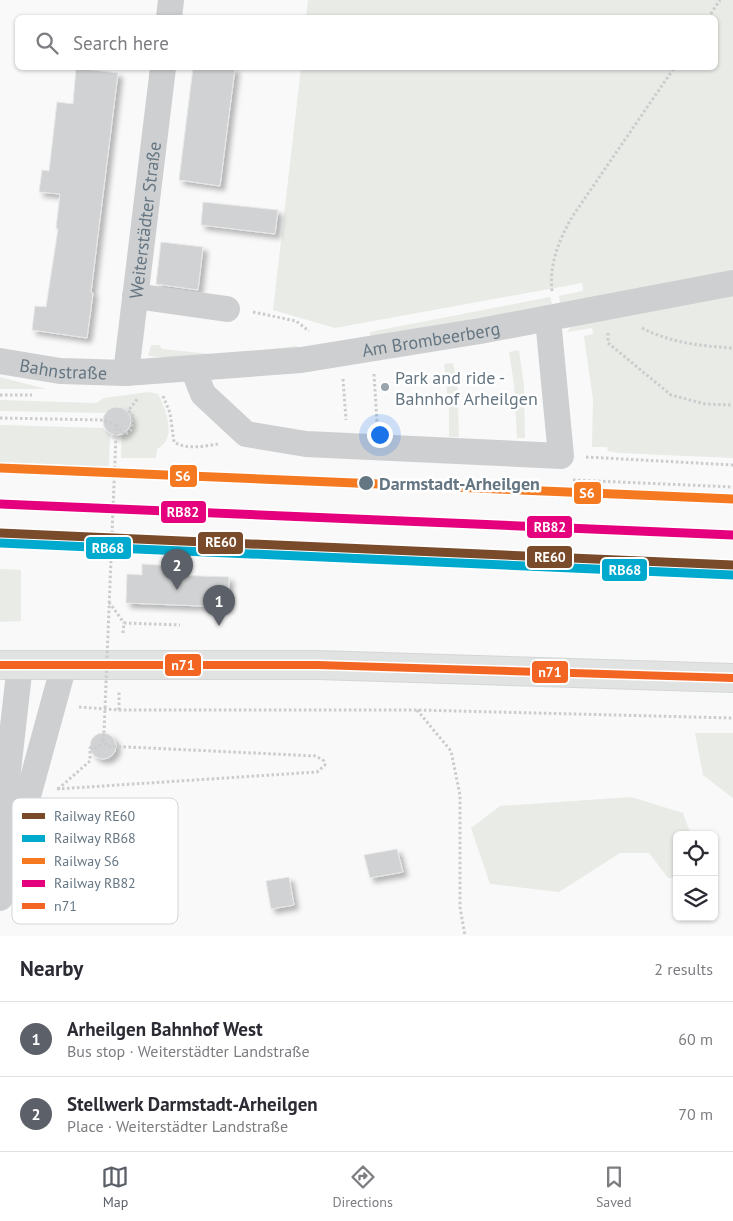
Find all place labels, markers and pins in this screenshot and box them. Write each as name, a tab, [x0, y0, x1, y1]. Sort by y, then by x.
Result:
place label: Park and ride - Bahnhof Arheilgen	[395, 366, 538, 410]
marker: Park and ride - Bahnhof Arheilgen	[379, 381, 391, 393]
place label: Darmstadt-Arheilgen	[379, 472, 540, 495]
marker: Darmstadt-Arheilgen	[357, 474, 375, 492]
pin: 2	[161, 549, 193, 590]
pin: 1	[203, 585, 235, 626]

